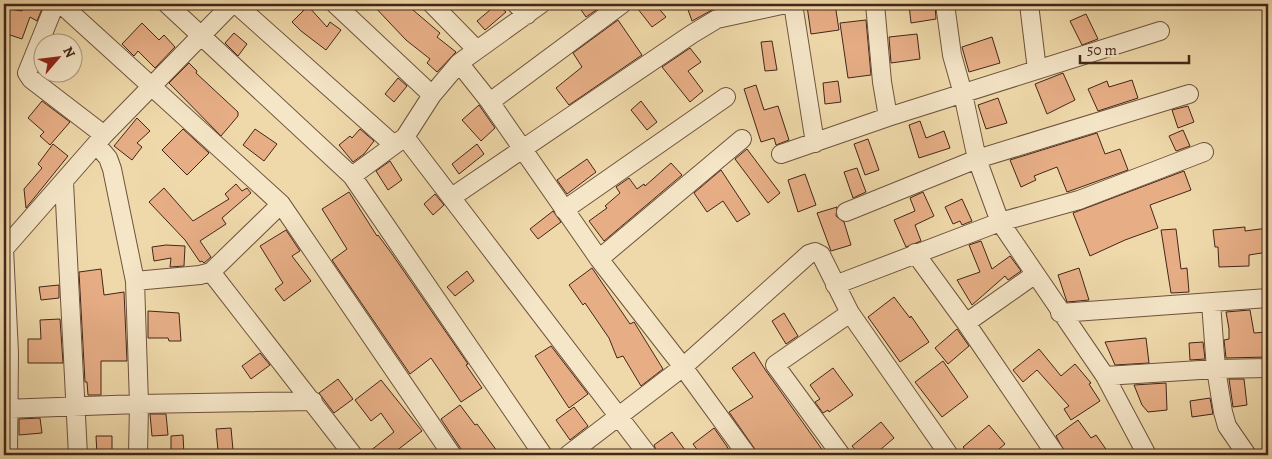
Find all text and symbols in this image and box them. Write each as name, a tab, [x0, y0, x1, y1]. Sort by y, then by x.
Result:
north arrow	[32, 32, 82, 82]
scale bar	[1080, 32, 1188, 64]
text: 50 m	[1087, 40, 1117, 60]
text: N	[58, 43, 80, 61]

